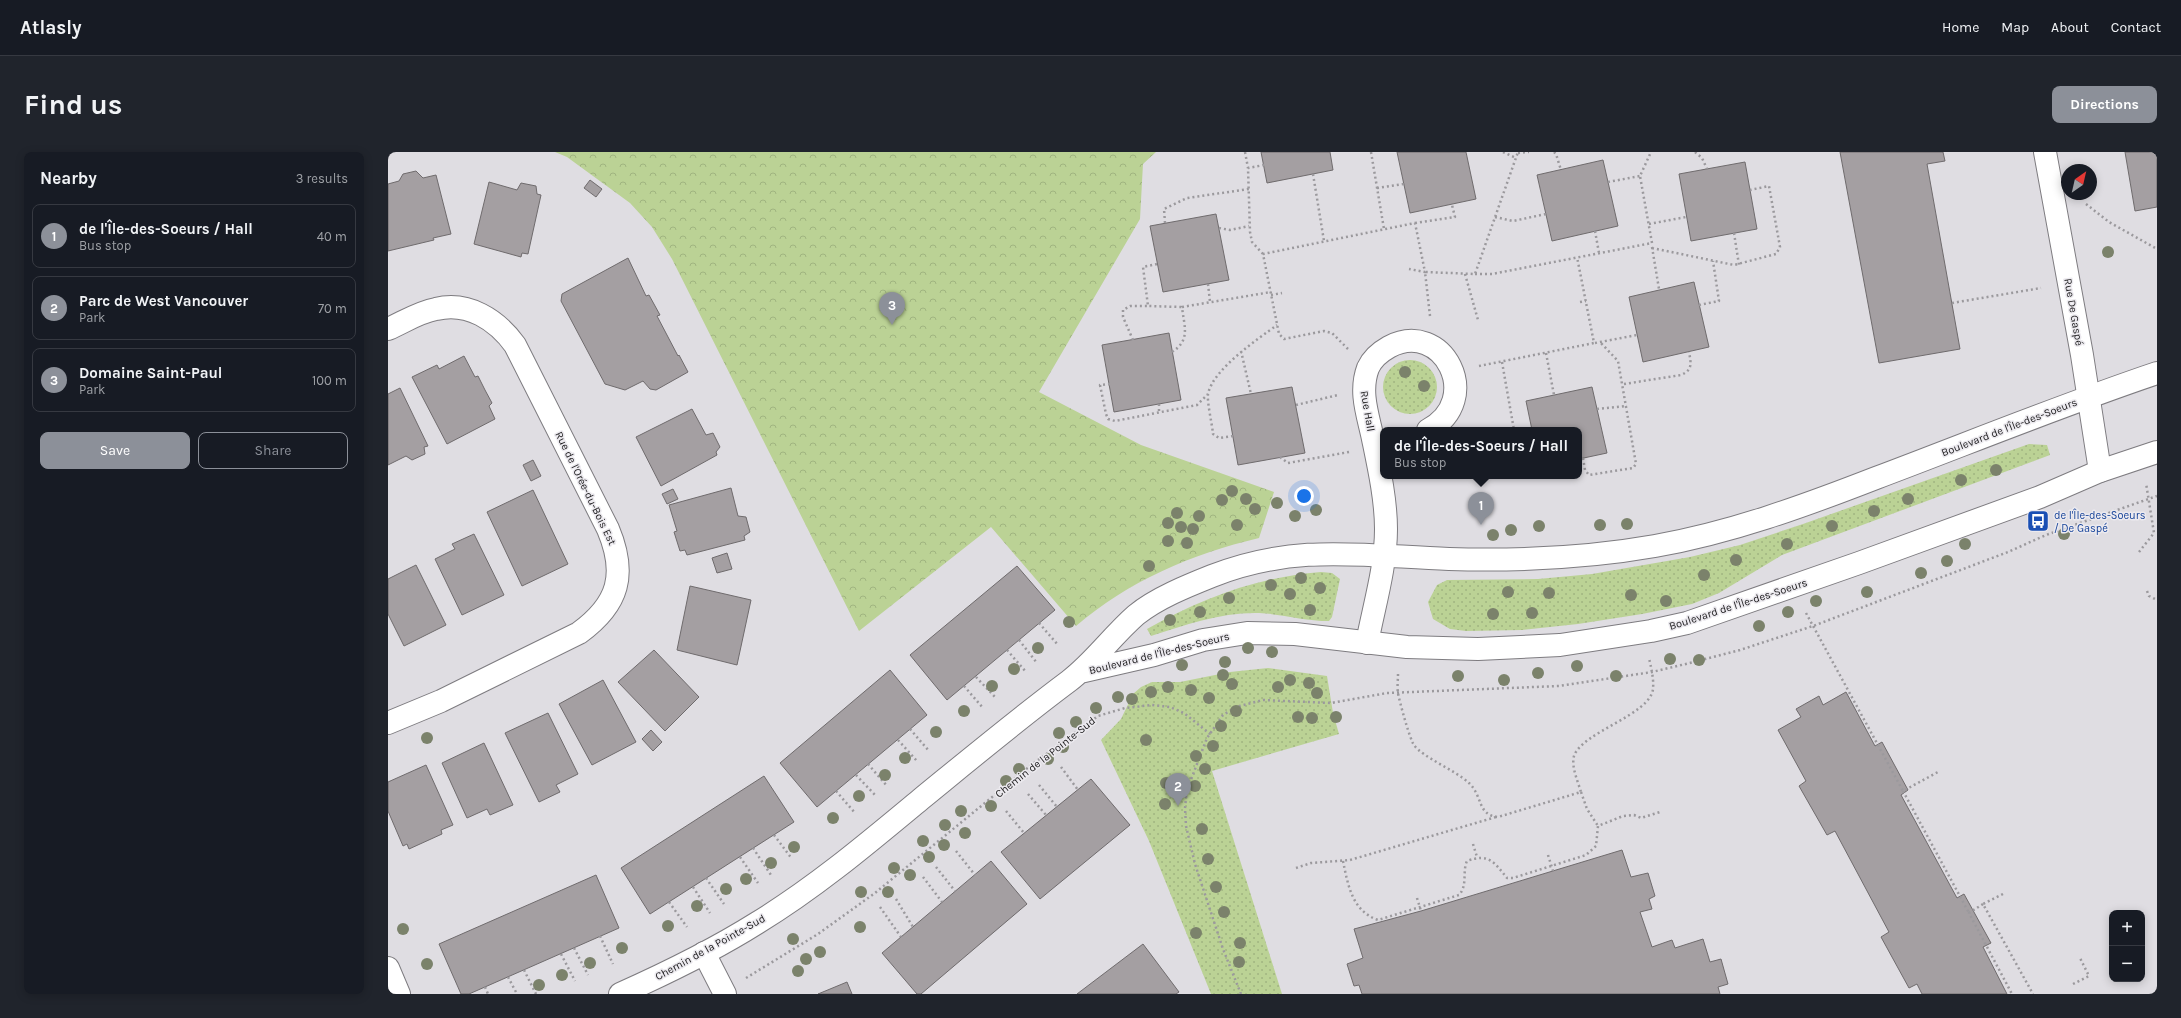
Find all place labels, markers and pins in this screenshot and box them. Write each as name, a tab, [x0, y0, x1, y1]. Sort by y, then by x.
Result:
pin: 3	[879, 292, 905, 325]
pin: 1	[1468, 492, 1494, 525]
bus stop icon: de l'Île-des-Soeurs / De Gaspé	[2025, 508, 2051, 534]
place label: de l'Île-des-Soeurs / De Gaspé	[2054, 508, 2146, 535]
pin: 2	[1165, 773, 1191, 806]

